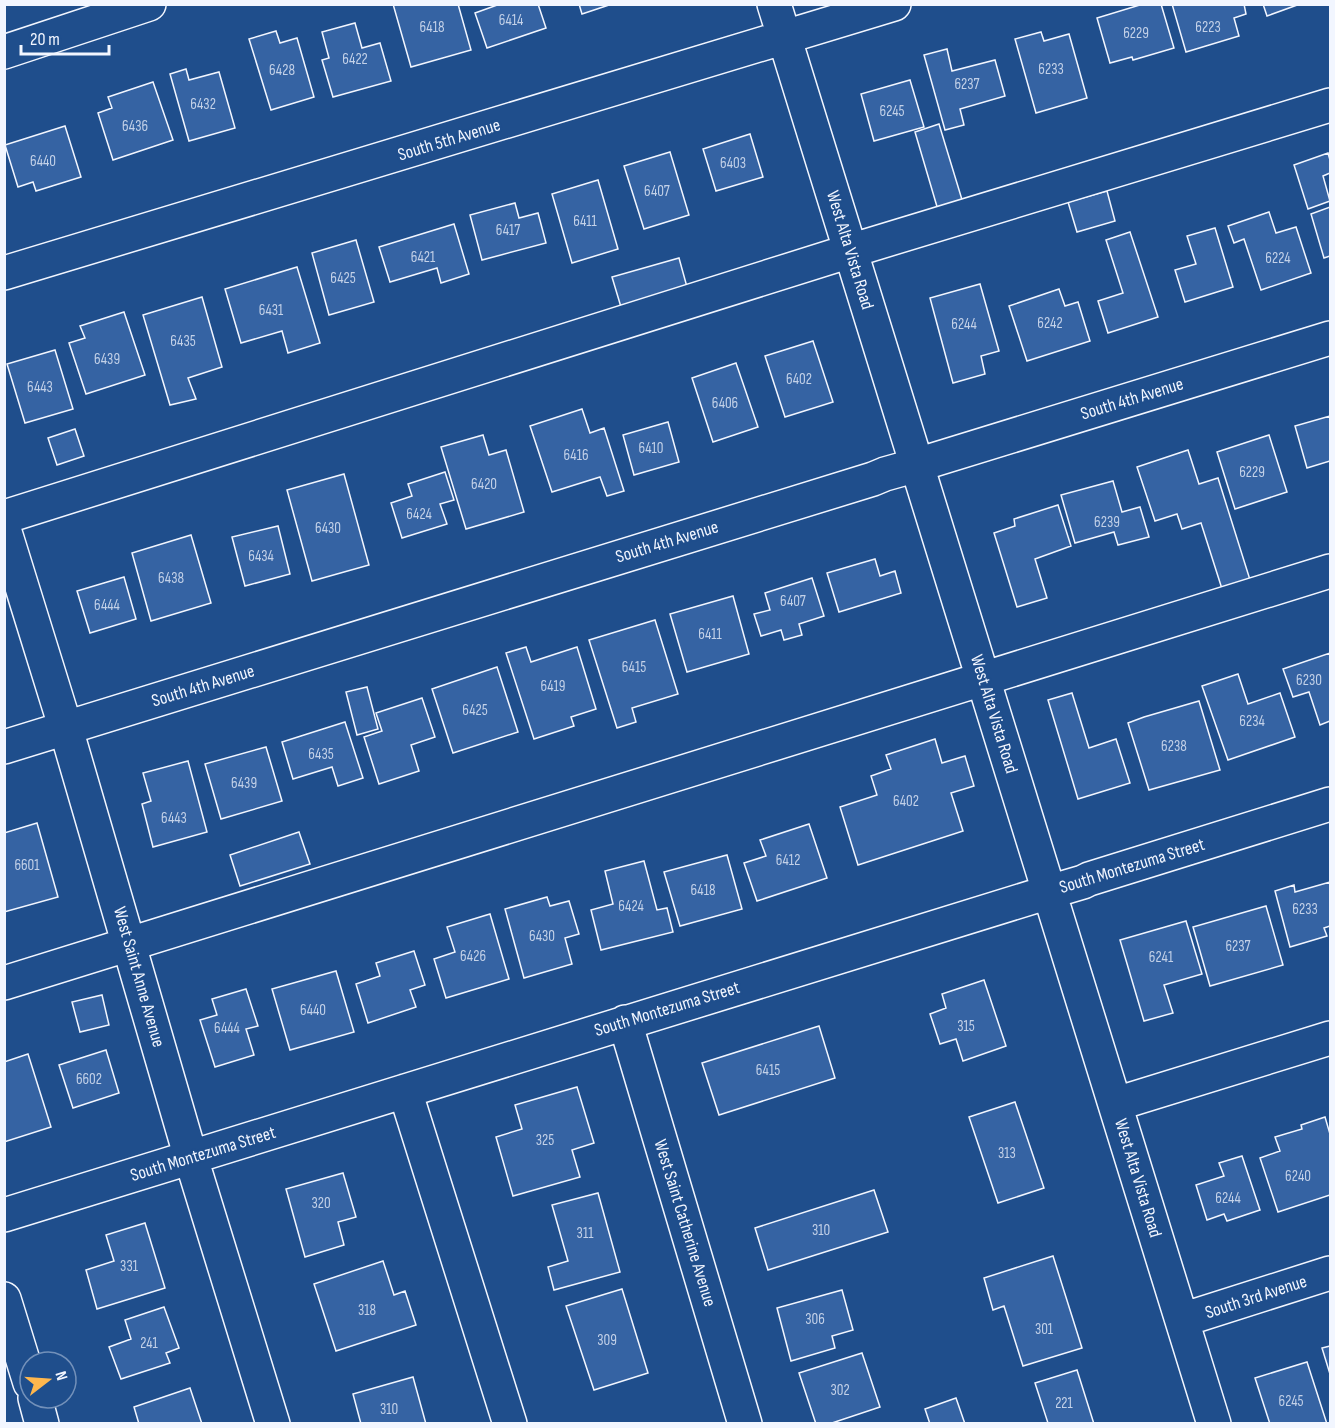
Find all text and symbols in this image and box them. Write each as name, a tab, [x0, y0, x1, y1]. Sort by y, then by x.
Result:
house number: 6414	[499, 11, 523, 30]
scale bar	[21, 18, 110, 56]
house number: 6418	[420, 18, 444, 37]
house number: 6223	[1195, 18, 1221, 37]
house number: 6229	[1123, 24, 1149, 43]
text: 20 m	[30, 29, 60, 50]
house number: 6422	[342, 50, 368, 69]
house number: 6233	[1038, 60, 1064, 79]
house number: 6428	[269, 61, 295, 80]
house number: 6237	[954, 75, 980, 94]
house number: 6432	[190, 95, 216, 114]
house number: 6245	[879, 102, 905, 121]
street label: South 5th Avenue	[395, 114, 503, 166]
house number: 6436	[122, 117, 148, 136]
house number: 6440	[30, 152, 56, 171]
house number: 6403	[720, 154, 746, 173]
house number: 6407	[644, 182, 670, 201]
street label: West Alta Vista Road	[822, 188, 878, 312]
house number: 6411	[573, 212, 598, 231]
house number: 6417	[496, 221, 520, 240]
house number: 6421	[411, 248, 436, 267]
house number: 6224	[1265, 249, 1291, 268]
house number: 6425	[330, 269, 356, 288]
house number: 6431	[259, 301, 284, 320]
house number: 6242	[1037, 314, 1063, 333]
house number: 6244	[951, 315, 977, 334]
house number: 6435	[170, 332, 196, 351]
house number: 6439	[94, 350, 120, 369]
house number: 6402	[786, 370, 812, 389]
street label: South 4th Avenue	[1078, 373, 1186, 425]
house number: 6443	[27, 378, 53, 397]
house number: 6406	[712, 394, 738, 413]
house number: 6410	[638, 439, 664, 458]
house number: 6416	[564, 446, 588, 465]
house number: 6229	[1239, 463, 1265, 482]
house number: 6420	[471, 475, 497, 494]
house number: 6424	[406, 505, 432, 524]
house number: 6239	[1094, 513, 1120, 532]
street label: South 4th Avenue	[613, 516, 721, 568]
house number: 6430	[315, 519, 341, 538]
house number: 6434	[248, 547, 274, 566]
house number: 6438	[158, 569, 184, 588]
house number: 6407	[780, 592, 806, 611]
house number: 6444	[94, 596, 120, 615]
house number: 6411	[698, 625, 723, 644]
street label: West Alta Vista Road	[966, 652, 1022, 776]
house number: 6415	[622, 658, 646, 677]
street label: South 4th Avenue	[149, 660, 257, 712]
house number: 6230	[1296, 671, 1322, 690]
house number: 6419	[540, 677, 566, 696]
house number: 6425	[462, 701, 488, 720]
house number: 6234	[1239, 712, 1265, 731]
house number: 6238	[1161, 737, 1187, 756]
house number: 6435	[308, 745, 334, 764]
house number: 6439	[231, 774, 257, 793]
house number: 6402	[893, 792, 919, 811]
house number: 6443	[161, 809, 187, 828]
street label: South Montezuma Street	[1057, 834, 1208, 898]
house number: 6412	[776, 851, 800, 870]
house number: 6601	[14, 856, 40, 875]
house number: 6418	[691, 881, 715, 900]
house number: 6424	[618, 897, 644, 916]
house number: 6233	[1292, 900, 1318, 919]
street label: West Saint Anne Avenue	[109, 904, 169, 1050]
house number: 6430	[529, 927, 555, 946]
house number: 6237	[1225, 937, 1251, 956]
house number: 6426	[460, 947, 486, 966]
house number: 6241	[1149, 948, 1174, 967]
street label: South Montezuma Street	[592, 977, 743, 1041]
house number: 6440	[300, 1001, 326, 1020]
house number: 315	[957, 1017, 975, 1036]
house number: 6444	[214, 1019, 240, 1038]
house number: 6415	[756, 1061, 780, 1080]
house number: 6602	[76, 1070, 102, 1089]
street label: West Alta Vista Road	[1110, 1116, 1166, 1240]
street label: South Montezuma Street	[128, 1122, 279, 1186]
house number: 325	[536, 1131, 554, 1150]
street label: West Saint Catherine Avenue	[650, 1137, 720, 1309]
house number: 313	[998, 1144, 1016, 1163]
house number: 6240	[1285, 1167, 1311, 1186]
house number: 6244	[1215, 1189, 1241, 1208]
house number: 320	[311, 1194, 331, 1213]
house number: 310	[812, 1221, 830, 1240]
house number: 311	[577, 1224, 594, 1243]
house number: 331	[120, 1257, 139, 1276]
street label: South 3rd Avenue	[1203, 1271, 1309, 1323]
house number: 318	[358, 1301, 376, 1320]
house number: 306	[805, 1310, 825, 1329]
house number: 301	[1035, 1320, 1054, 1339]
house number: 309	[597, 1331, 617, 1350]
house number: 241	[140, 1334, 159, 1353]
north arrow	[18, 1350, 78, 1410]
text: N	[51, 1369, 71, 1383]
house number: 302	[830, 1381, 850, 1400]
house number: 6245	[1278, 1392, 1304, 1411]
house number: 221	[1055, 1394, 1074, 1413]
house number: 310	[380, 1400, 398, 1419]

